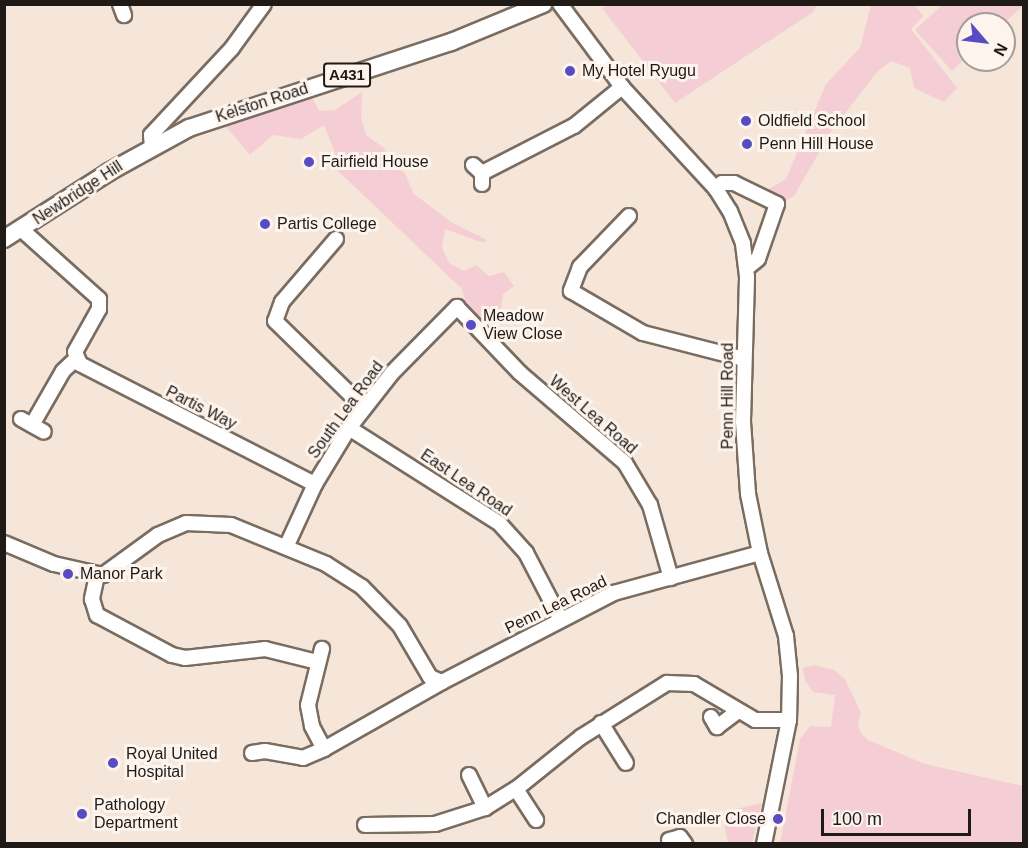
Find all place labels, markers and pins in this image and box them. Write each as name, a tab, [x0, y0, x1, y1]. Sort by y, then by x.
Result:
place label: My Hotel Ryugu	[582, 61, 696, 81]
marker: My Hotel Ryugu	[563, 64, 577, 78]
place label: Oldfield School	[758, 111, 866, 131]
marker: Oldfield School	[739, 114, 753, 128]
place label: Penn Hill House	[759, 134, 874, 154]
marker: Penn Hill House	[740, 137, 754, 151]
place label: Fairfield House	[321, 152, 429, 172]
marker: Fairfield House	[302, 155, 316, 169]
place label: Partis College	[277, 214, 377, 234]
marker: Partis College	[258, 217, 272, 231]
place label: Meadow View Close	[483, 306, 563, 344]
marker: Meadow View Close	[464, 318, 478, 332]
place label: Manor Park	[80, 564, 163, 584]
marker: Manor Park	[61, 567, 75, 581]
place label: Royal United Hospital	[126, 744, 218, 782]
marker: Royal United Hospital	[104, 754, 122, 772]
place label: Pathology Department	[94, 795, 178, 833]
marker: Pathology Department	[75, 807, 89, 821]
place label: Chandler Close	[656, 809, 766, 829]
marker: Chandler Close	[771, 812, 785, 826]

